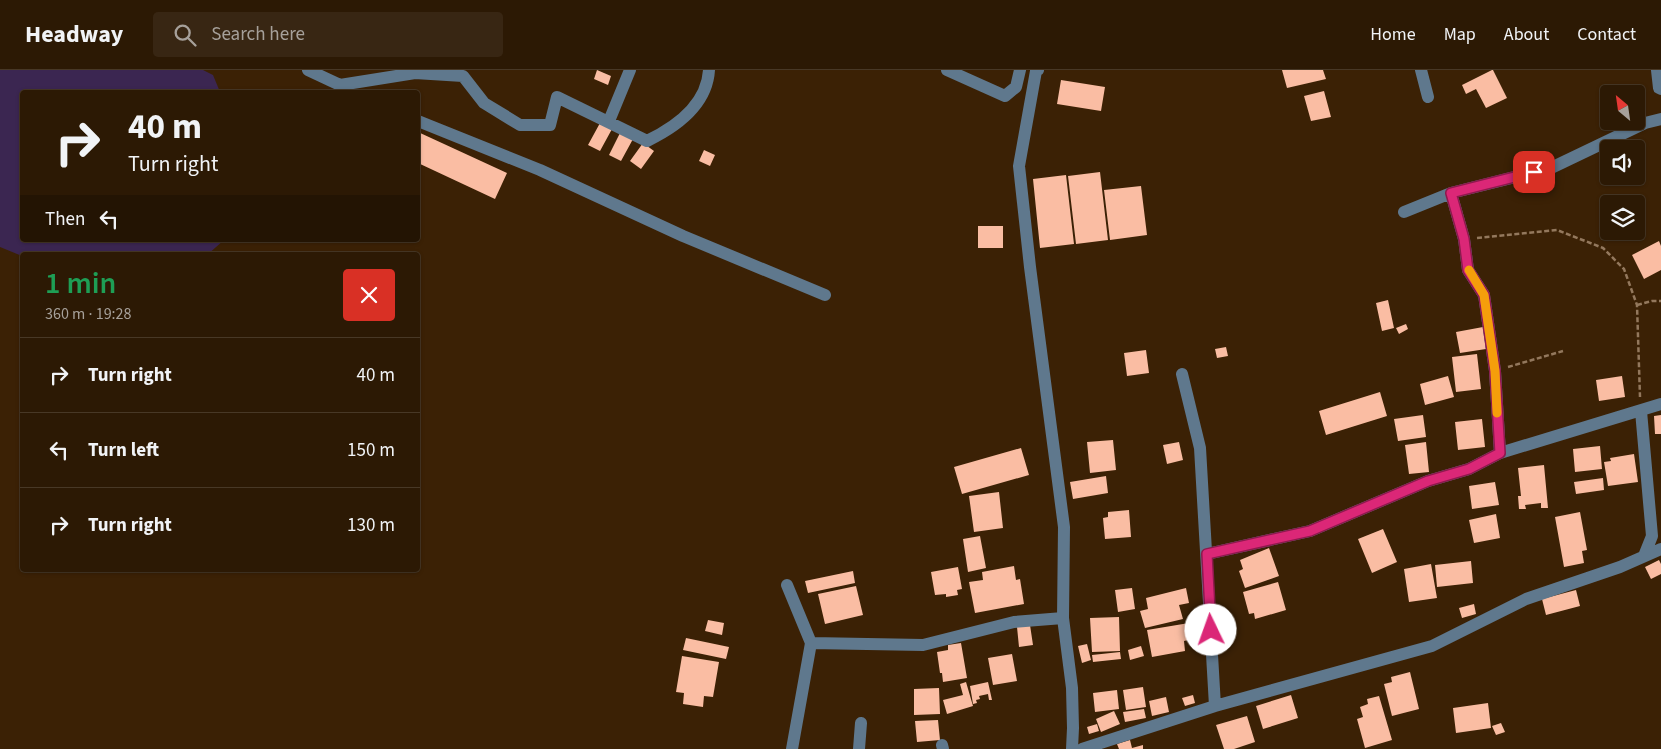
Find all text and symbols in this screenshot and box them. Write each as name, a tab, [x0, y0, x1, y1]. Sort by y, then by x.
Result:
search box	[153, 12, 503, 57]
text: Headway	[25, 17, 123, 52]
icon: search	[171, 21, 199, 49]
text: Search here	[211, 21, 305, 48]
text: Home	[1370, 22, 1416, 47]
text: Map	[1444, 22, 1476, 47]
text: About	[1504, 22, 1549, 47]
text: Contact	[1577, 22, 1636, 47]
north arrow	[1600, 85, 1645, 130]
map controls	[1600, 85, 1645, 240]
text: 40 m	[128, 102, 202, 152]
icon: right	[45, 110, 110, 175]
button: sound	[1600, 140, 1645, 185]
text: Turn right	[128, 148, 218, 180]
pin	[1513, 151, 1555, 193]
icon: arrive	[1520, 158, 1548, 186]
button: layers	[1600, 195, 1645, 240]
icon: left	[95, 205, 123, 233]
text: Then	[45, 206, 85, 233]
text: 1 min	[45, 262, 116, 305]
button: close	[343, 269, 395, 321]
text: 360 m · 19:28	[45, 303, 132, 325]
icon: right	[45, 361, 73, 389]
text: Turn right	[88, 362, 172, 389]
text: 40 m	[357, 362, 395, 389]
icon: left	[45, 436, 73, 464]
text: Turn left	[88, 437, 159, 464]
text: 150 m	[347, 437, 395, 464]
icon: right	[45, 511, 73, 539]
text: Turn right	[88, 512, 172, 539]
text: 130 m	[347, 512, 395, 539]
position arrow	[1184, 603, 1236, 655]

